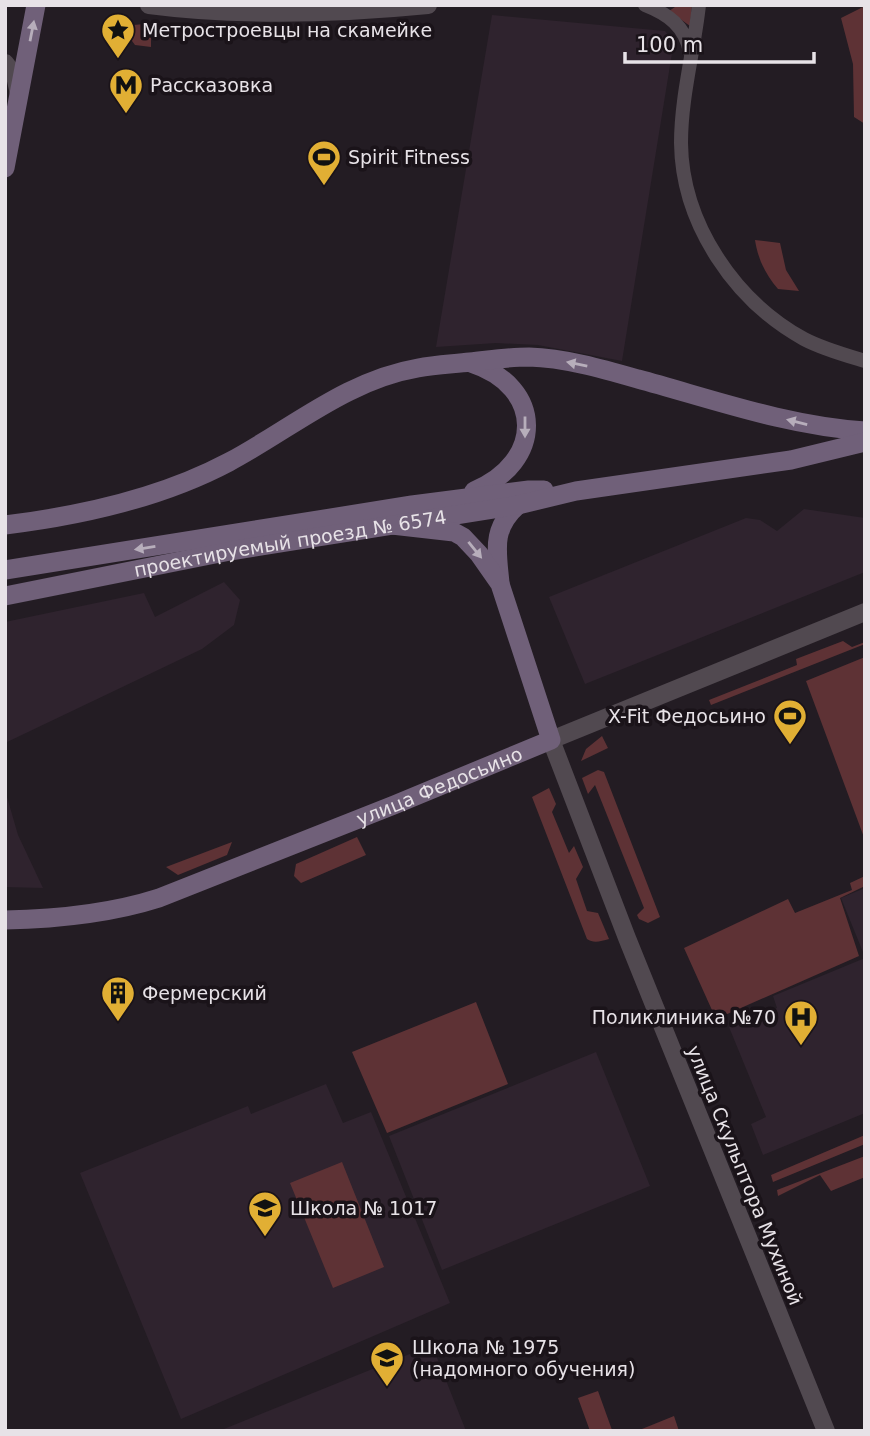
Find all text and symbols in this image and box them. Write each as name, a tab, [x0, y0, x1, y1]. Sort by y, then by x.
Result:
place icon: Метростроевцы на скамейке	[99, 11, 137, 60]
one-way arrow	[26, 19, 37, 41]
place label: Метростроевцы на скамейке	[142, 19, 432, 41]
scale bar	[625, 21, 814, 65]
text: 100 m	[636, 33, 703, 57]
metro station icon: Рассказовка	[107, 66, 145, 115]
place label: Рассказовка	[150, 74, 273, 96]
sports icon: Spirit Fitness	[305, 138, 343, 187]
place label: Spirit Fitness	[348, 146, 470, 168]
one-way arrow	[566, 358, 588, 369]
one-way arrow	[519, 416, 530, 438]
one-way arrow	[786, 416, 808, 427]
street label: проектируемый проезд № 6574	[132, 506, 448, 581]
one-way arrow	[467, 542, 482, 559]
one-way arrow	[134, 543, 156, 554]
sports icon: X-Fit Федосьино	[771, 697, 809, 746]
place label: X-Fit Федосьино	[608, 705, 766, 727]
street label: улица Федосьино	[353, 742, 526, 830]
building icon: Фермерский	[99, 974, 137, 1023]
place label: Фермерский	[142, 982, 267, 1004]
hospital icon: Поликлиника №70	[782, 998, 820, 1047]
place label: Поликлиника №70	[592, 1006, 776, 1028]
street label: улица Скульптора Мухиной	[683, 1042, 807, 1308]
school or university icon: Школа № 1017	[246, 1189, 284, 1238]
place label: Школа № 1017	[290, 1197, 437, 1219]
place label: Школа № 1975 (надомного обучения)	[412, 1336, 635, 1380]
school or university icon: Школа № 1975 (надомного обучения)	[368, 1339, 406, 1388]

